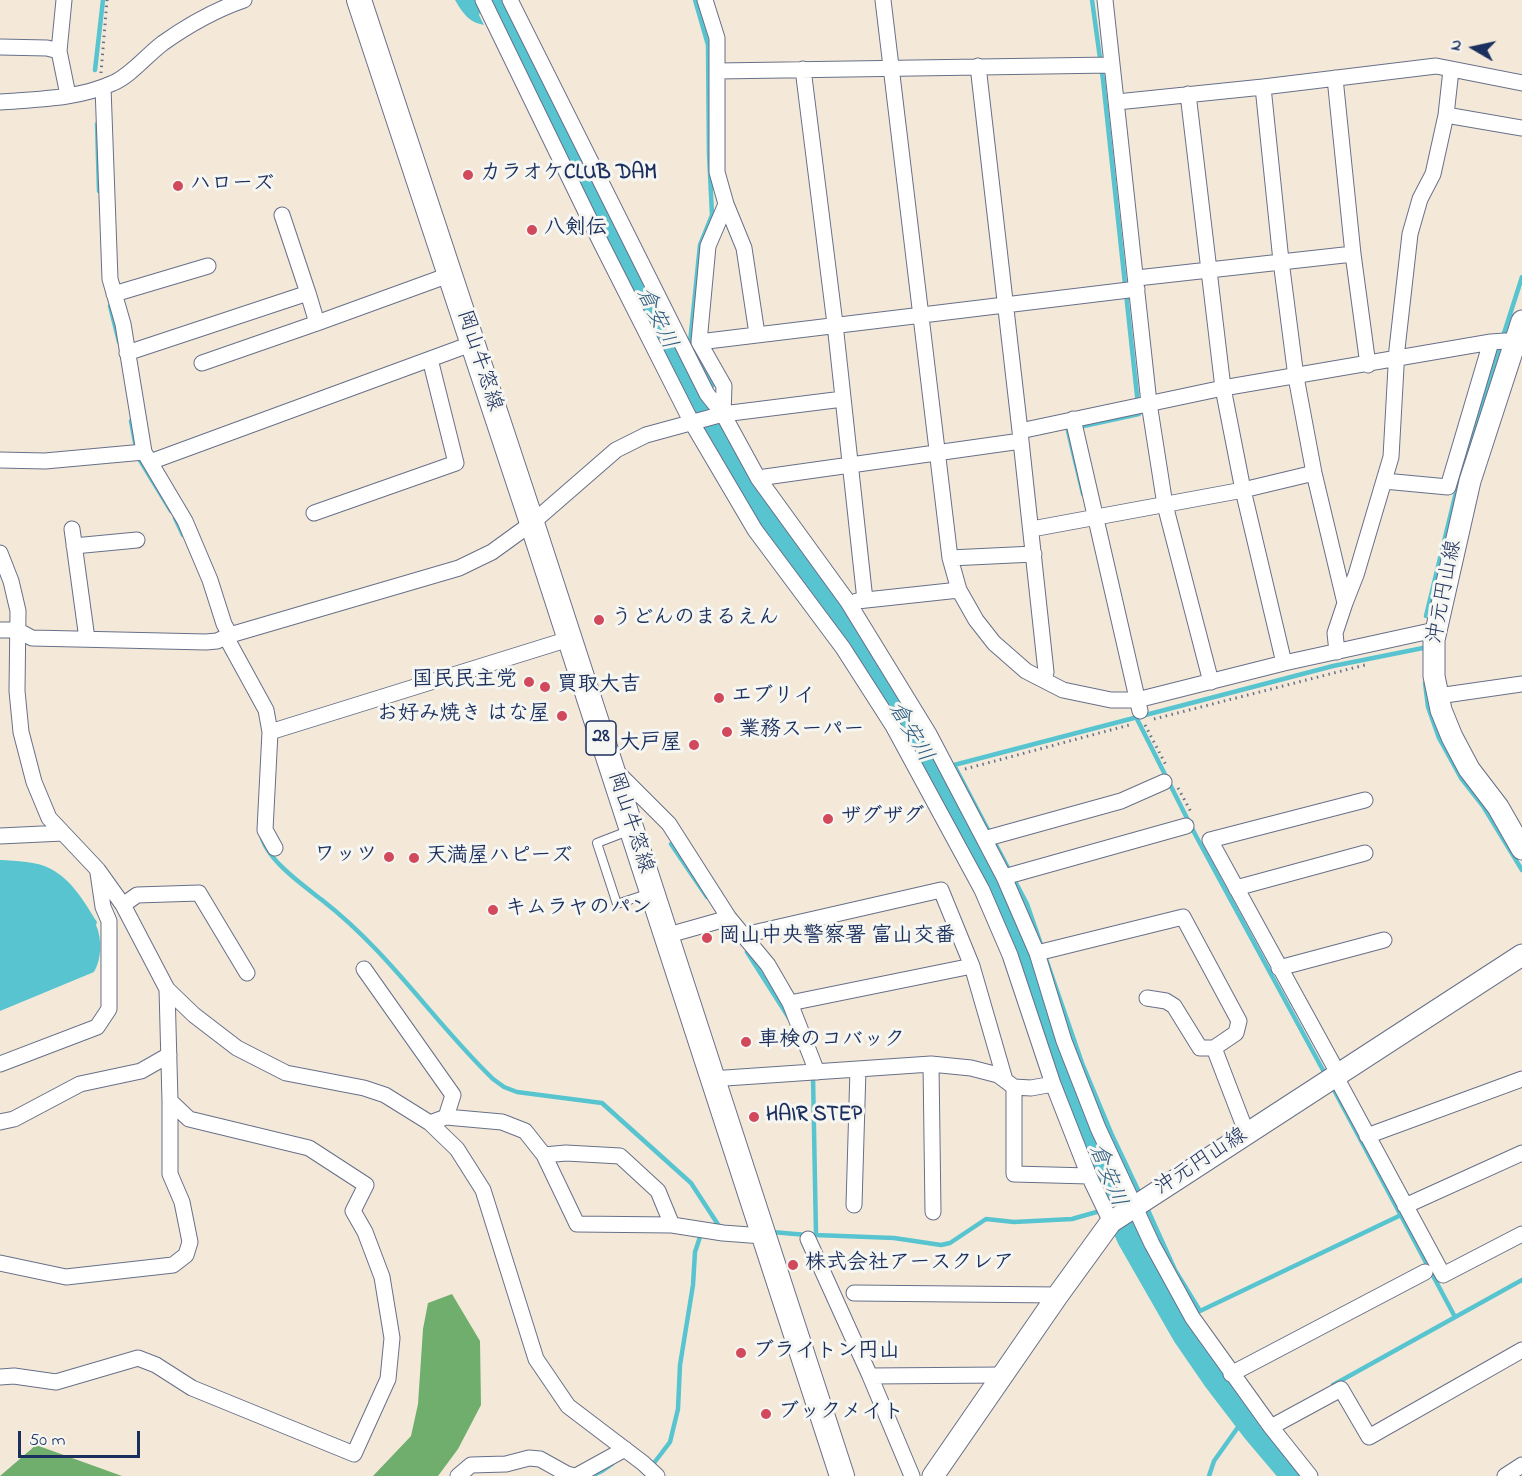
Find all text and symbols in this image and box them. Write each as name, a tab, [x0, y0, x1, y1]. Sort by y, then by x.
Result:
north arrow	[1444, 18, 1504, 78]
text: N	[1444, 38, 1469, 52]
place label: カラオケCLUB DAM	[480, 162, 657, 188]
marker: カラオケCLUB DAM	[461, 168, 475, 182]
place label: ハローズ	[190, 173, 274, 199]
marker: ハローズ	[171, 179, 185, 193]
place label: 八剣伝	[544, 217, 607, 243]
marker: 八剣伝	[525, 223, 539, 237]
water label: 倉安川	[629, 284, 681, 354]
street label: 岡山牛窓線	[450, 307, 506, 415]
street label: 沖元円山線	[1424, 538, 1468, 646]
place label: うどんのまるえん	[611, 607, 779, 633]
marker: うどんのまるえん	[592, 613, 606, 627]
place label: 国民民主党	[412, 669, 517, 695]
place label: 買取大吉	[557, 674, 641, 700]
marker: 国民民主党	[522, 675, 536, 689]
marker: 買取大吉	[538, 680, 552, 694]
place label: エブリイ	[731, 685, 815, 711]
marker: エブリイ	[712, 691, 726, 705]
water label: 倉安川	[881, 698, 937, 768]
place label: お好み焼き はな屋	[377, 703, 550, 729]
marker: お好み焼き はな屋	[555, 709, 569, 723]
place label: 業務スーパー	[739, 719, 864, 745]
road number: 28	[586, 721, 616, 755]
marker: 業務スーパー	[720, 725, 734, 739]
place label: 大戸屋	[619, 732, 682, 758]
marker: 大戸屋	[687, 738, 701, 752]
street label: 岡山牛窓線	[601, 769, 657, 877]
place label: ザグザグ	[840, 806, 924, 832]
marker: ザグザグ	[821, 812, 835, 826]
place label: ワッツ	[314, 844, 377, 870]
place label: 天満屋ハピーズ	[426, 845, 572, 871]
marker: ワッツ	[382, 850, 396, 864]
marker: 天満屋ハピーズ	[407, 851, 421, 865]
place label: キムラヤのパン	[505, 897, 652, 923]
marker: キムラヤのパン	[486, 903, 500, 917]
place label: 岡山中央警察署 富山交番	[719, 925, 955, 951]
marker: 岡山中央警察署 富山交番	[700, 931, 714, 945]
place label: 車検のコバック	[758, 1029, 905, 1055]
marker: 車検のコバック	[739, 1035, 753, 1049]
place label: HAIR STEP	[766, 1104, 862, 1130]
marker: HAIR STEP	[747, 1110, 761, 1124]
street label: 沖元円山線	[1151, 1124, 1253, 1202]
water label: 倉安川	[1081, 1140, 1131, 1212]
place label: 株式会社アースクレア	[805, 1252, 1014, 1278]
marker: 株式会社アースクレア	[786, 1258, 800, 1272]
place label: ブライトン円山	[753, 1340, 900, 1366]
marker: ブライトン円山	[734, 1346, 748, 1360]
place label: ブックメイト	[778, 1401, 904, 1427]
marker: ブックメイト	[759, 1407, 773, 1421]
scale bar	[21, 1419, 142, 1457]
text: 50 m	[29, 1428, 66, 1454]

